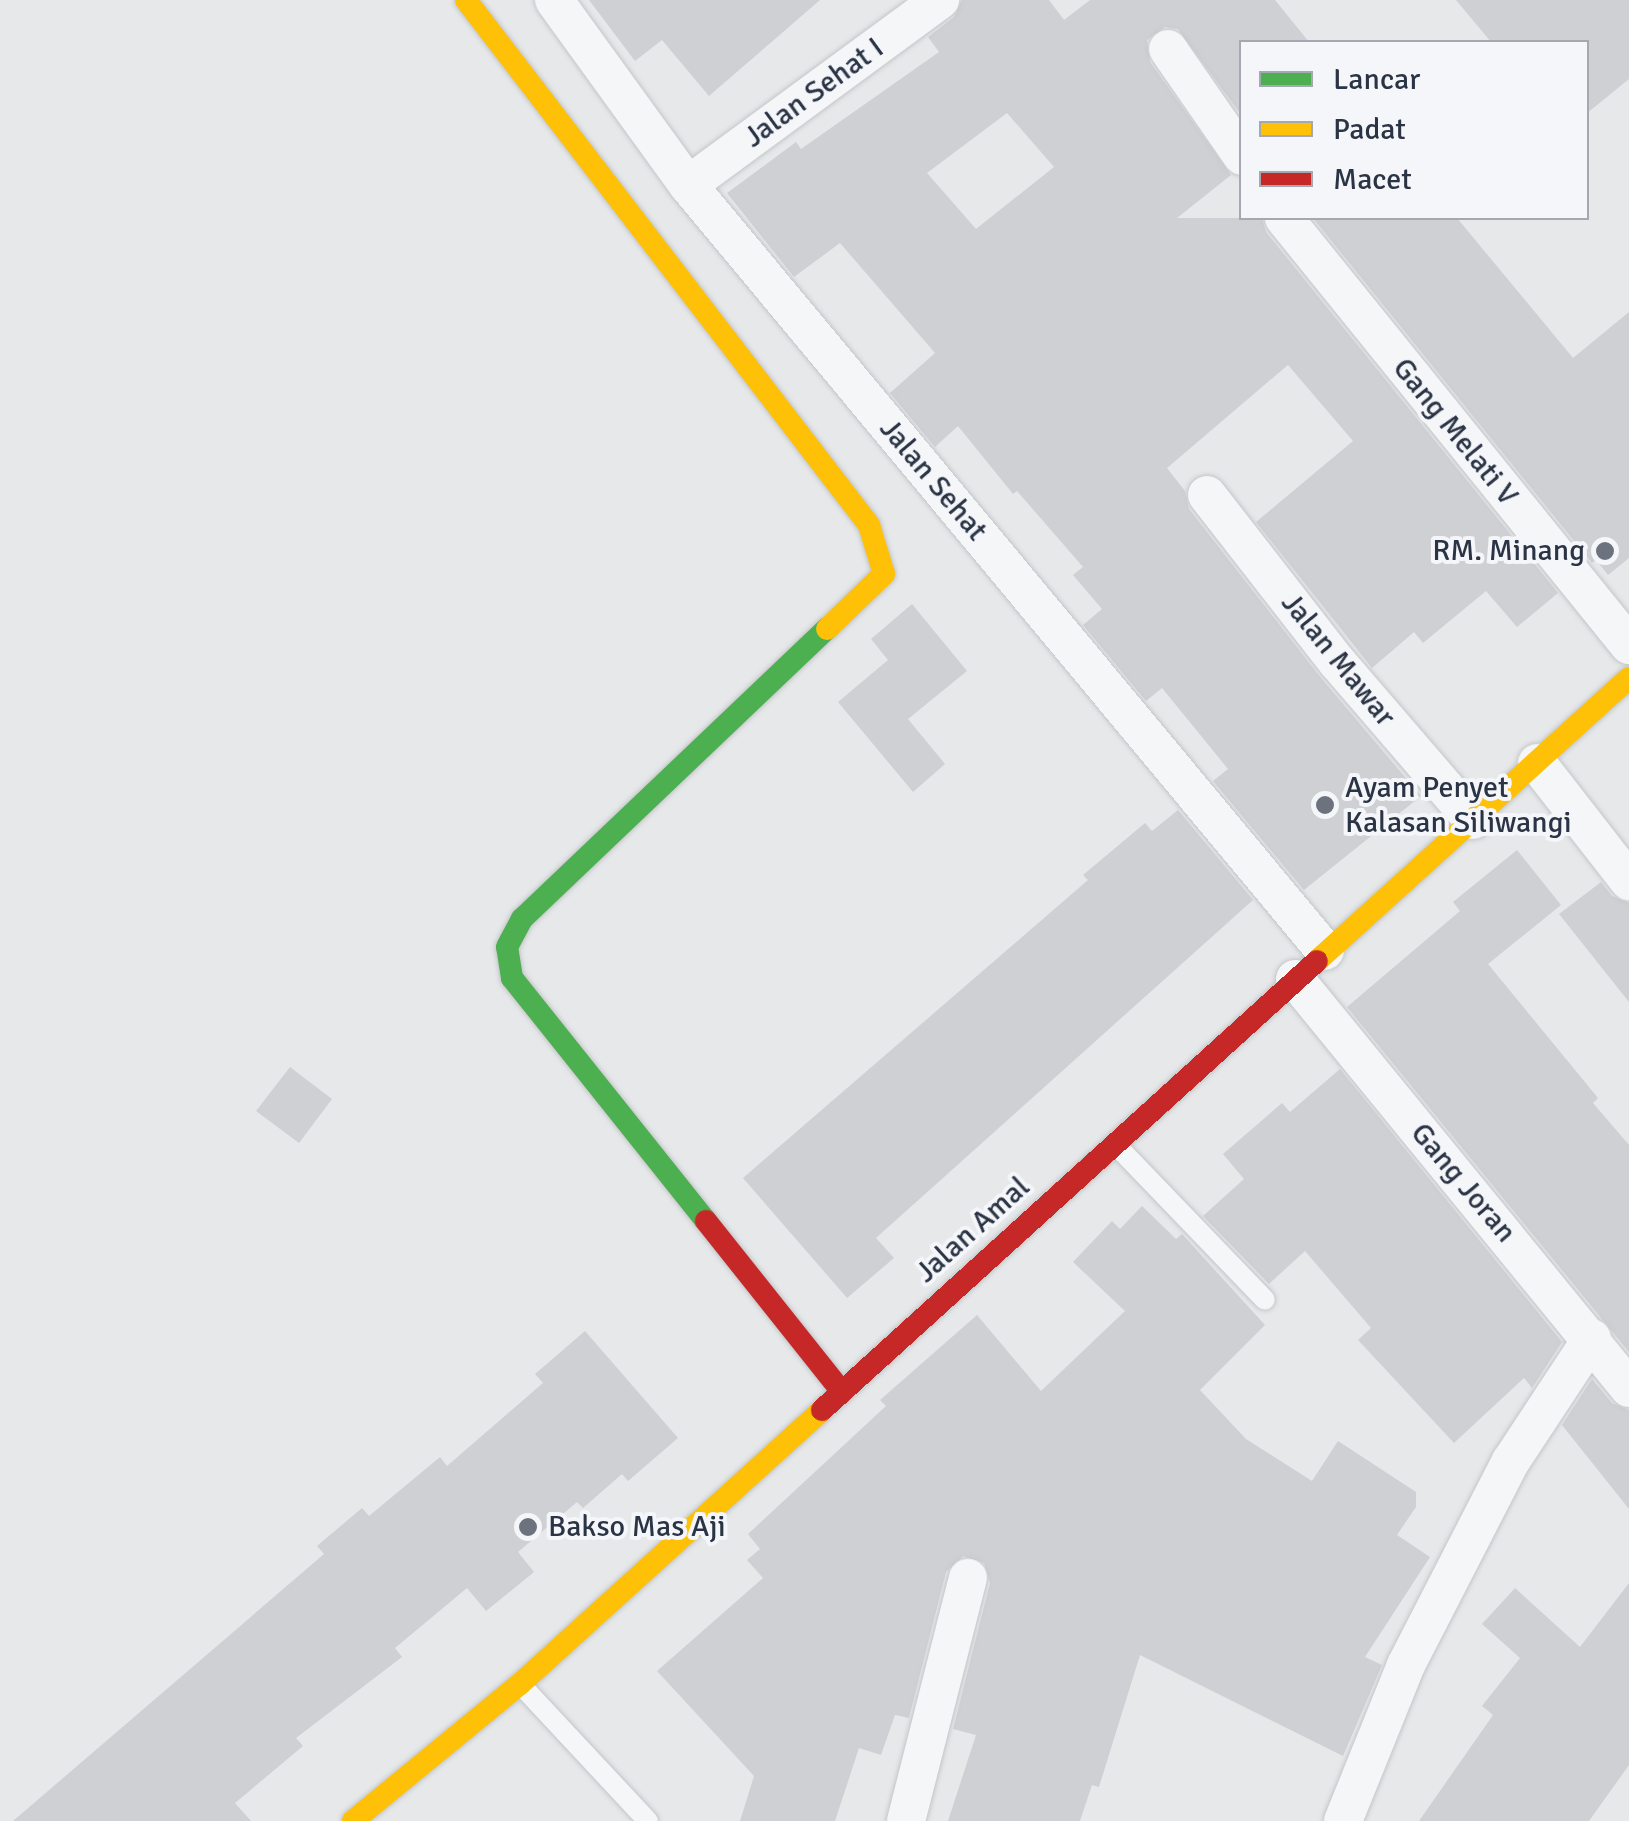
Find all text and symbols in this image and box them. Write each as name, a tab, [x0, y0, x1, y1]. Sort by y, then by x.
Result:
street label: Jalan Sehat I	[737, 30, 891, 156]
legend	[1239, 40, 1589, 220]
text: Lancar	[1333, 61, 1420, 98]
text: Padat	[1333, 111, 1406, 148]
text: Macet	[1333, 161, 1412, 198]
street label: Gang Melati V	[1385, 351, 1525, 513]
street label: Jalan Sehat	[872, 412, 994, 548]
place label: RM. Minang	[1432, 533, 1585, 569]
marker: RM. Minang	[1594, 540, 1616, 562]
street label: Jalan Mawar	[1273, 586, 1403, 734]
place label: Ayam Penyet Kalasan Siliwangi	[1345, 770, 1572, 840]
marker: Ayam Penyet Kalasan Siliwangi	[1314, 794, 1336, 816]
street label: Gang Joran	[1403, 1116, 1523, 1250]
street label: Jalan Amal	[909, 1169, 1037, 1291]
place label: Bakso Mas Aji	[548, 1509, 726, 1545]
marker: Bakso Mas Aji	[517, 1516, 539, 1538]

